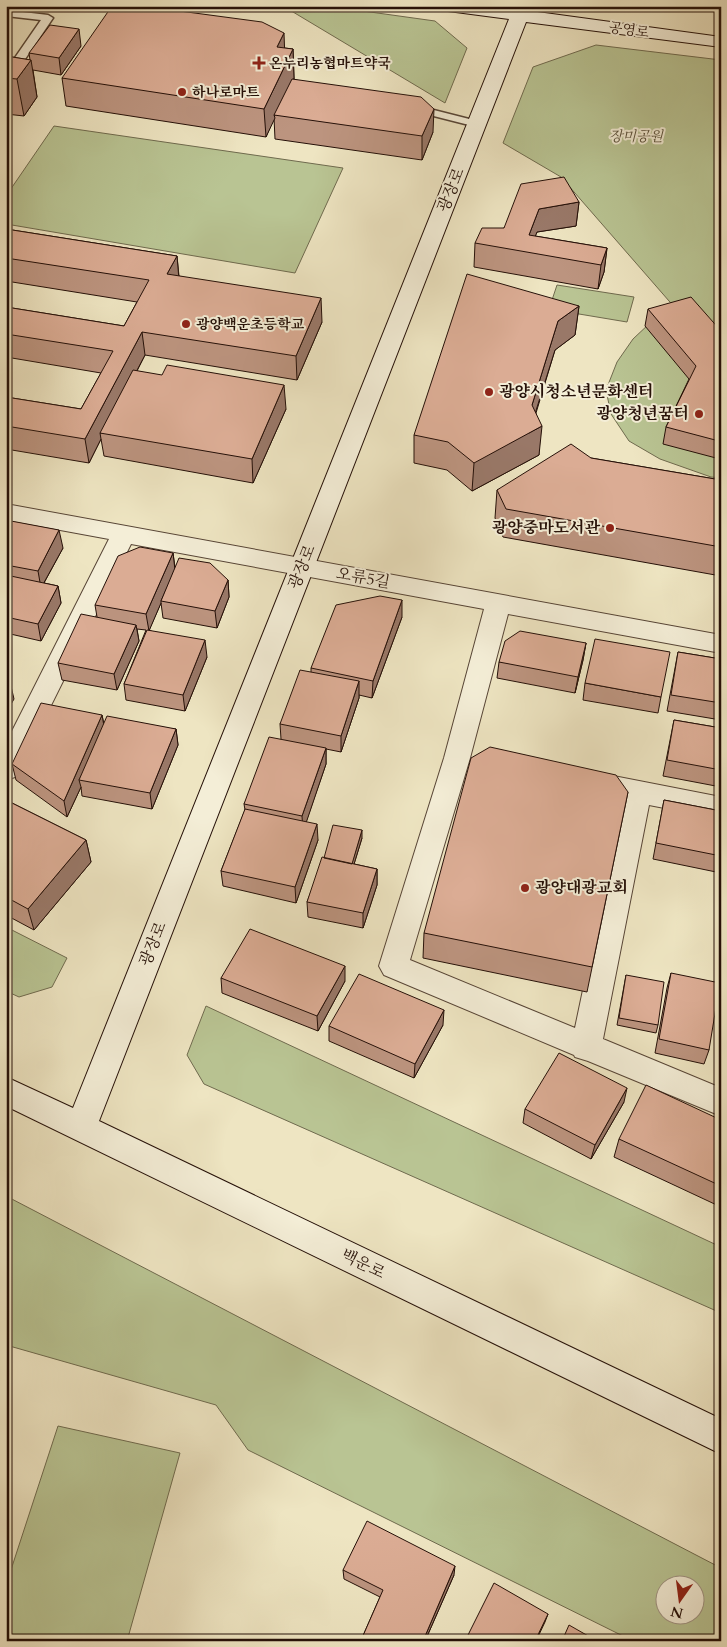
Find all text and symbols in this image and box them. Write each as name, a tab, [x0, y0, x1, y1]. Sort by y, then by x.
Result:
street label: 공영로	[608, 18, 651, 42]
place label: 온누리농협마트약국	[269, 54, 391, 73]
marker: 온누리농협마트약국	[253, 57, 265, 69]
place label: 하나로마트	[192, 83, 260, 102]
marker: 하나로마트	[176, 86, 188, 98]
park label: 장미공원	[609, 127, 665, 146]
street label: 광장로	[432, 164, 470, 216]
place label: 광양백운초등학교	[196, 315, 305, 334]
marker: 광양백운초등학교	[180, 318, 192, 330]
place label: 광양시청소년문화센터	[499, 381, 654, 403]
marker: 광양시청소년문화센터	[483, 386, 495, 398]
place label: 광양청년꿈터	[596, 403, 689, 425]
marker: 광양청년꿈터	[693, 408, 705, 420]
place label: 광양중마도서관	[492, 517, 601, 539]
marker: 광양중마도서관	[604, 522, 616, 534]
street label: 광장로	[283, 541, 321, 593]
street label: 오류5길	[334, 562, 392, 594]
place label: 광양대광교회	[535, 877, 628, 899]
marker: 광양대광교회	[519, 882, 531, 894]
street label: 광장로	[134, 918, 172, 970]
street label: 백운로	[337, 1244, 389, 1284]
north arrow	[654, 1574, 704, 1624]
text: N	[669, 1601, 685, 1623]

